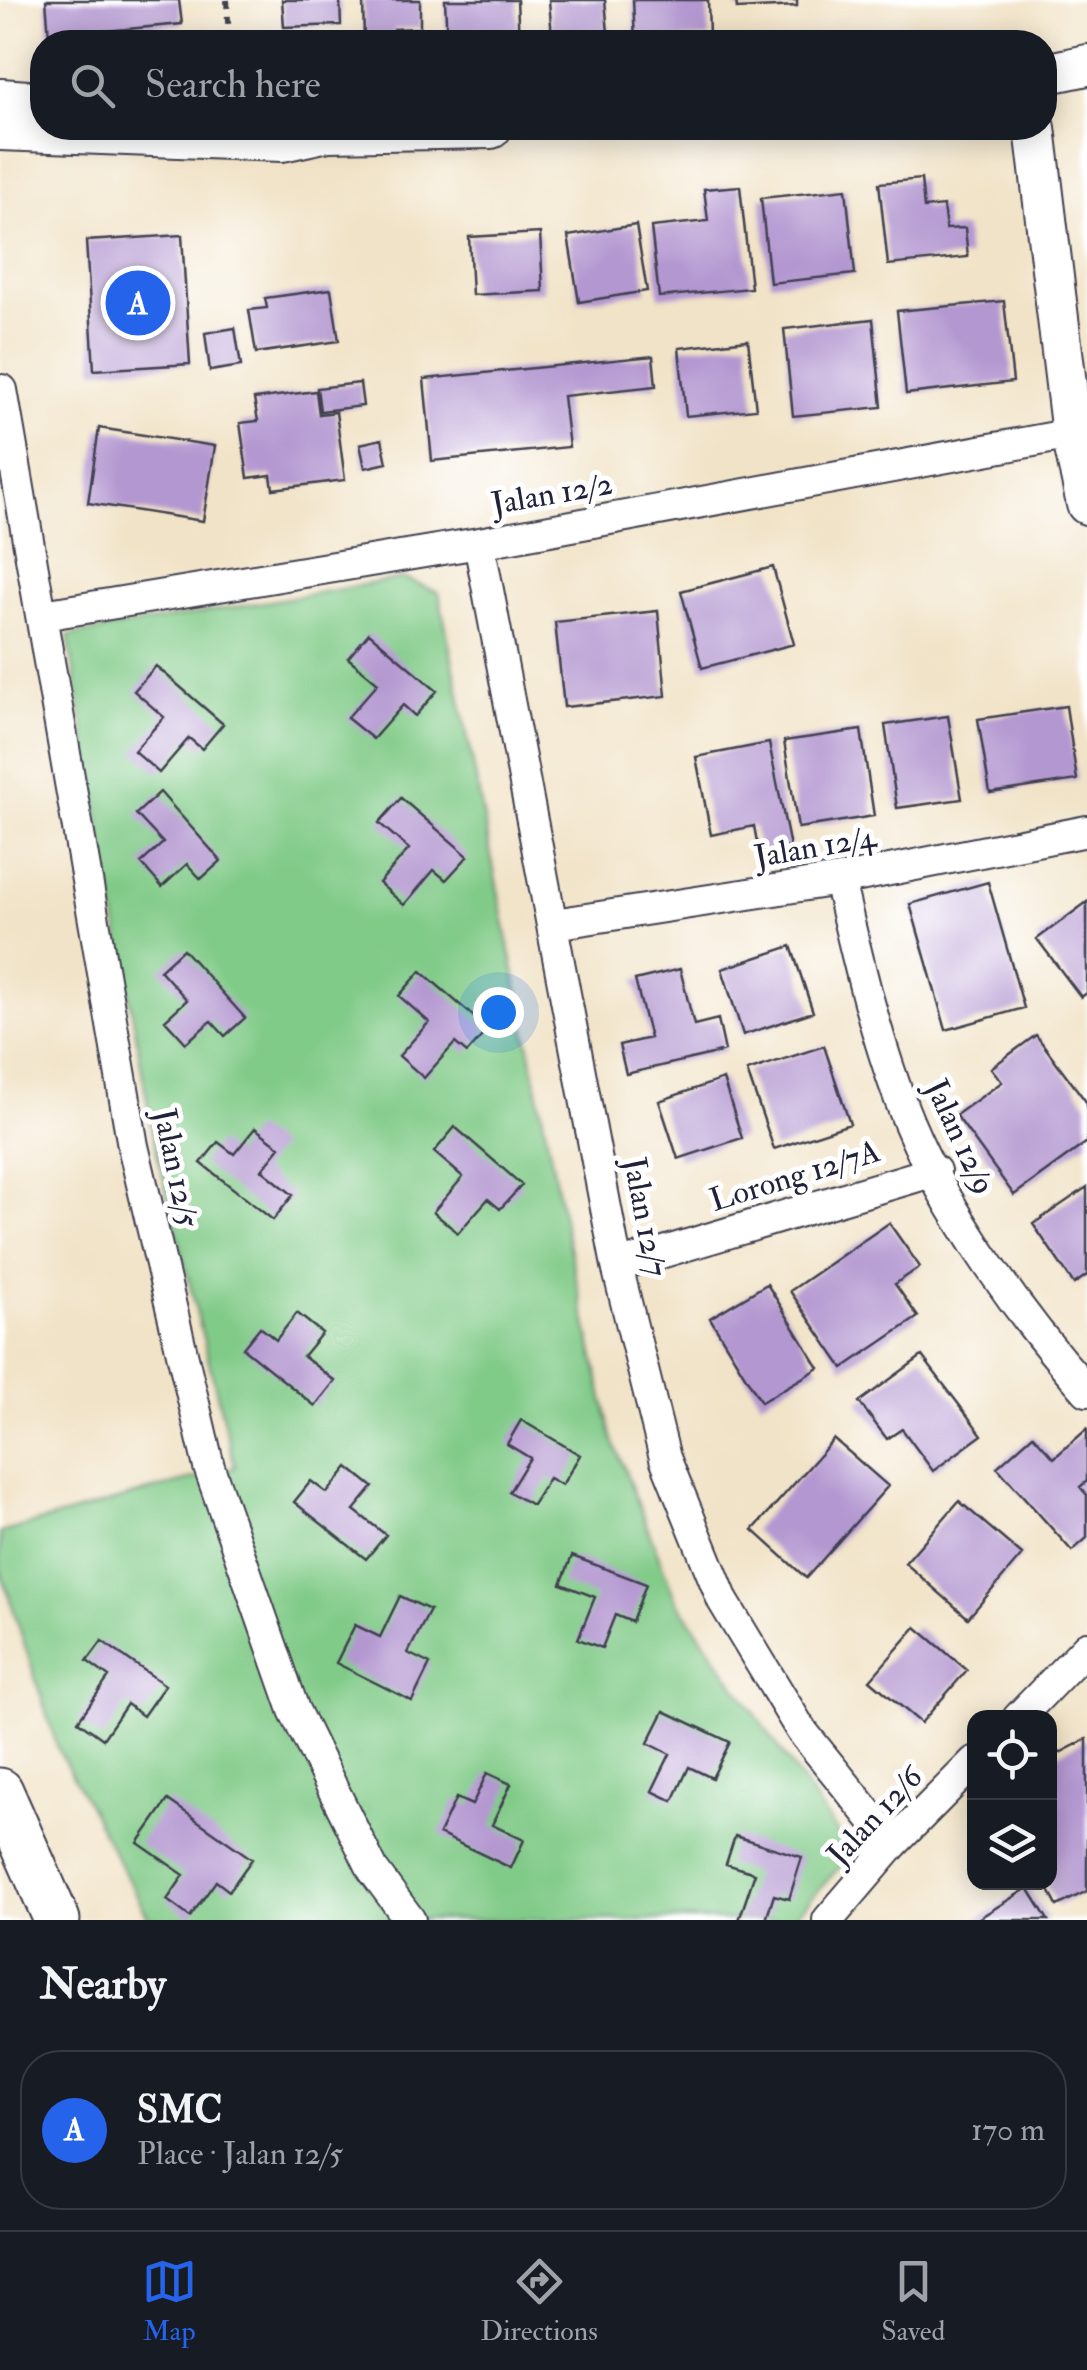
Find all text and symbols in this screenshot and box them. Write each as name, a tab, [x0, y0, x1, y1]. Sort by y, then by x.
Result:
search box	[30, 30, 1057, 140]
icon: search	[65, 58, 120, 113]
text: Search here	[145, 61, 321, 109]
pin: A	[106, 266, 170, 340]
street label: Jalan 12/2	[487, 464, 616, 524]
street label: Jalan 12/4	[750, 816, 880, 877]
your location	[473, 987, 524, 1038]
street label: Jalan 12/9	[916, 1072, 1004, 1201]
street label: Jalan 12/5	[144, 1104, 208, 1231]
street label: Lorong 12/7A	[705, 1131, 885, 1221]
street label: Jalan 12/7	[614, 1153, 676, 1280]
map controls	[967, 1710, 1057, 1890]
button: locate	[967, 1710, 1057, 1800]
street label: Jalan 12/6	[818, 1756, 933, 1875]
button: layers	[967, 1800, 1057, 1890]
text: Nearby	[40, 1959, 166, 2011]
text: SMC	[137, 2086, 222, 2134]
text: A	[64, 2110, 85, 2150]
text: 170 m	[971, 2110, 1045, 2150]
text: Place · Jalan 12/5	[137, 2134, 343, 2174]
tab: Map	[142, 2254, 197, 2349]
tab: Directions	[480, 2254, 598, 2349]
tab: Saved	[881, 2254, 945, 2349]

